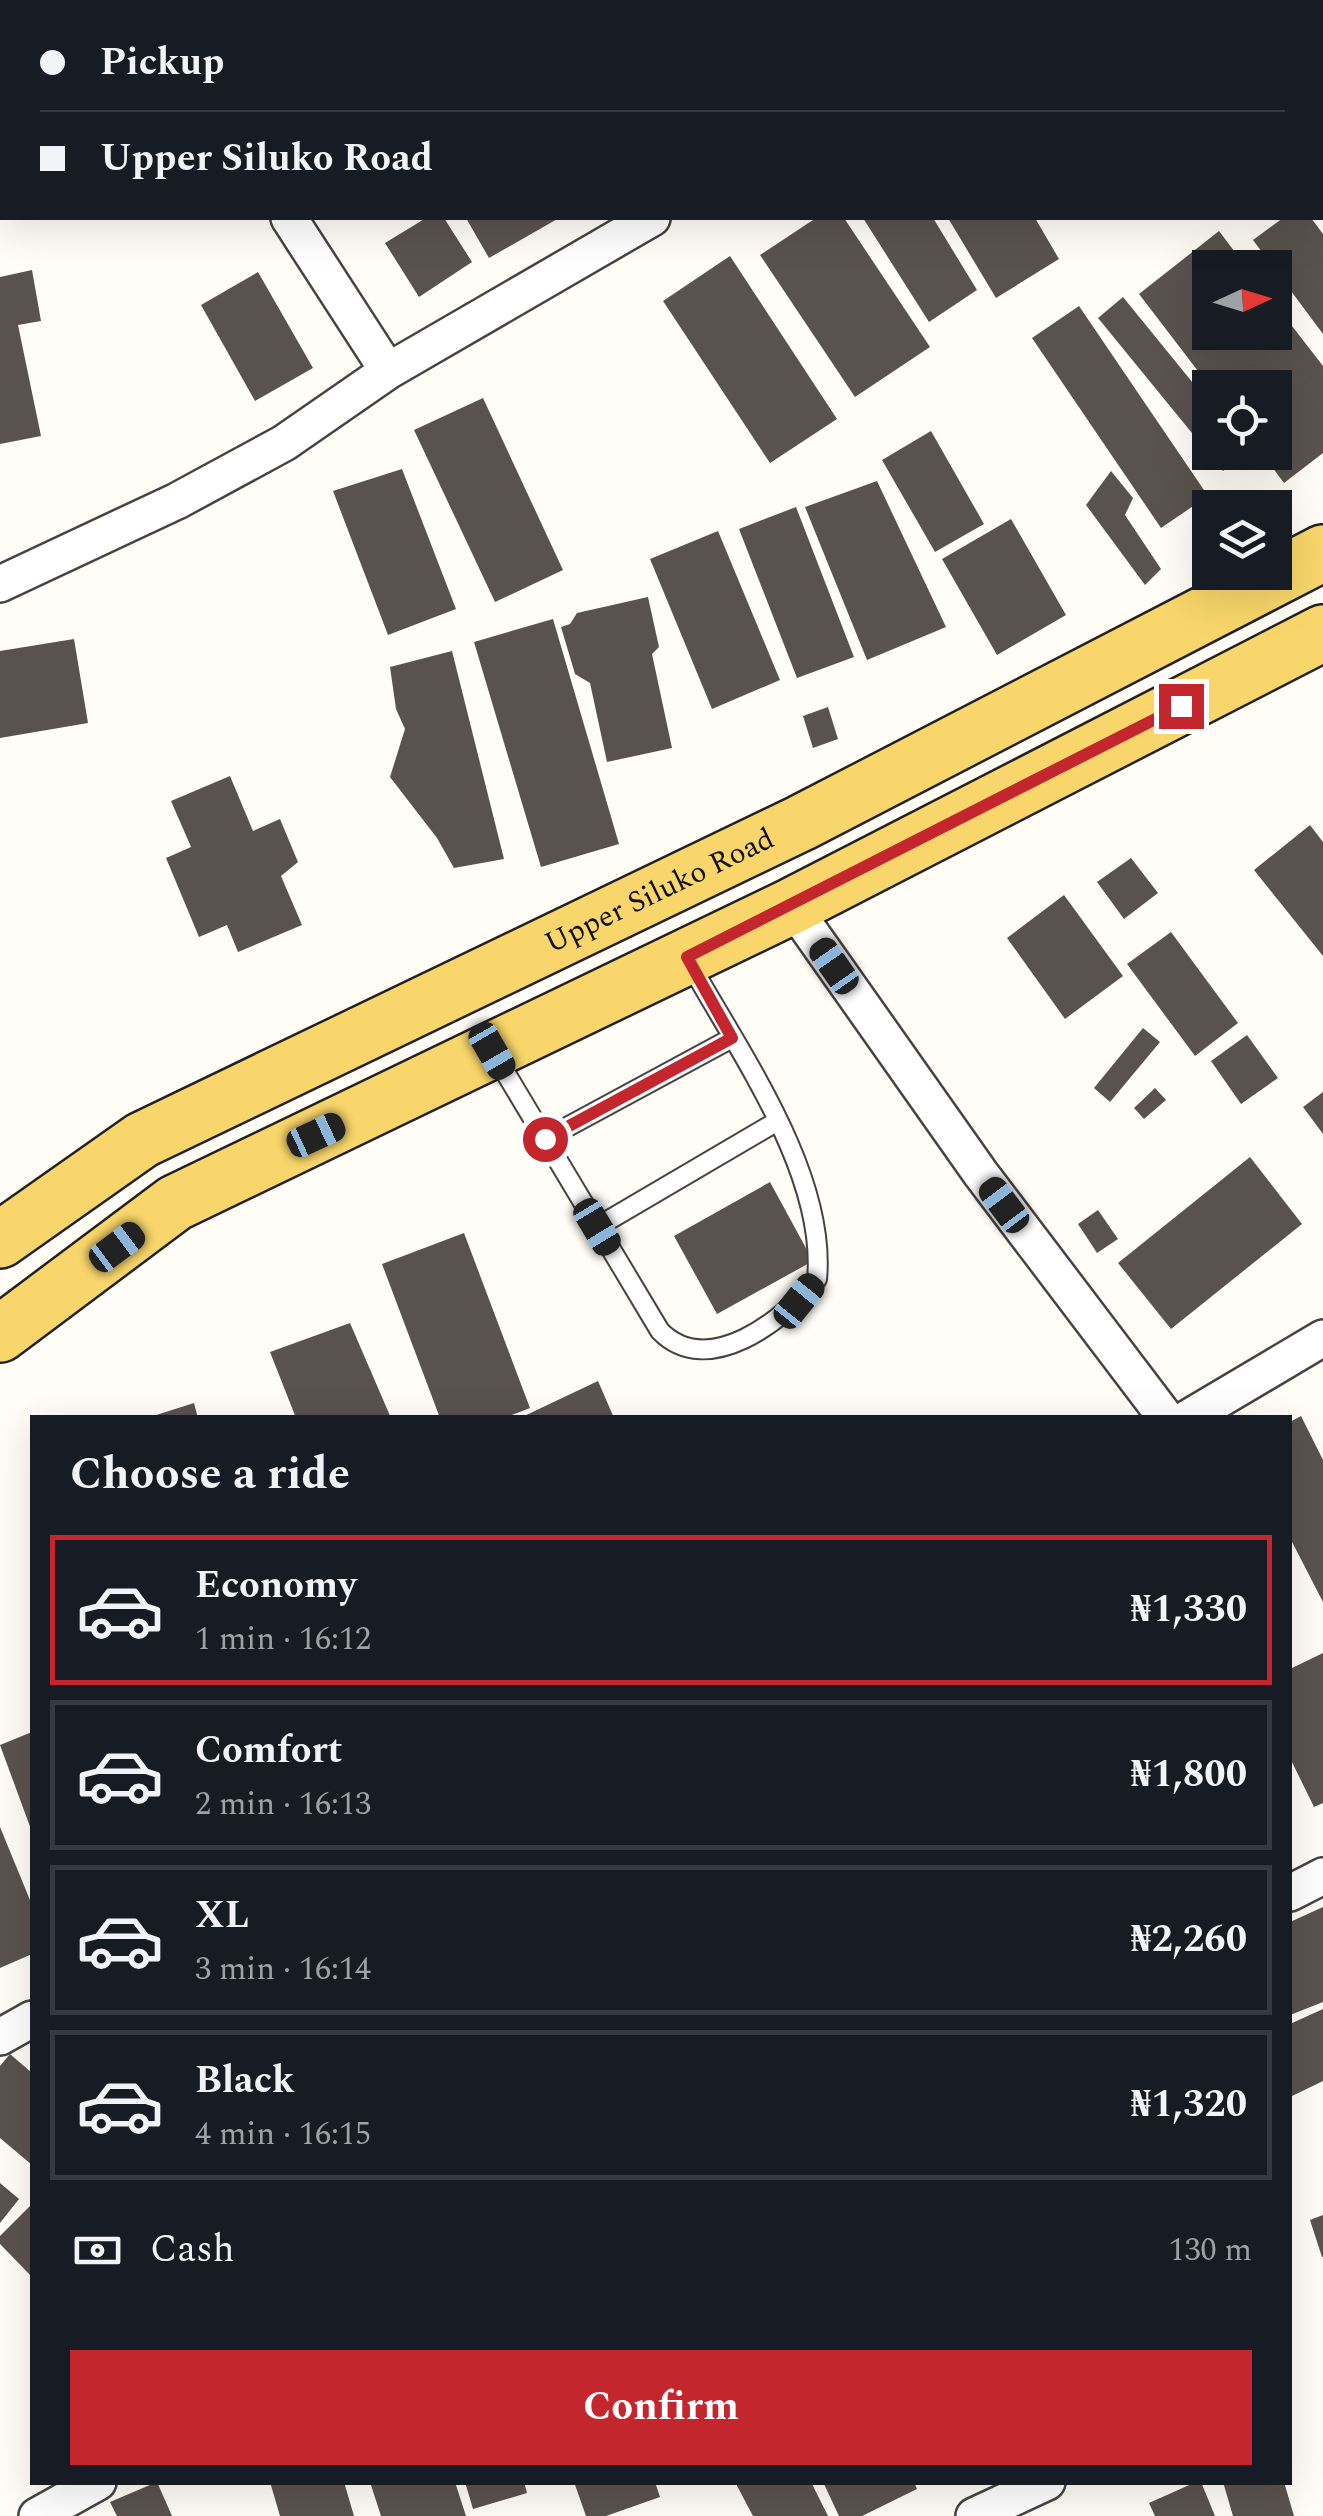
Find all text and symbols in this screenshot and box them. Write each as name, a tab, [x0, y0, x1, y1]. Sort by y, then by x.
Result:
text: Pickup	[100, 34, 224, 92]
text: Upper Siluko Road	[100, 130, 433, 188]
north arrow	[1192, 250, 1292, 350]
map controls	[1192, 250, 1292, 590]
button: locate	[1192, 370, 1292, 470]
button: layers	[1192, 490, 1292, 590]
route end	[1159, 684, 1204, 729]
street label: Upper Siluko Road	[537, 816, 782, 966]
car	[805, 933, 863, 999]
car	[464, 1018, 520, 1084]
car	[282, 1109, 350, 1161]
route start	[523, 1117, 568, 1162]
car	[974, 1172, 1034, 1238]
car	[569, 1194, 625, 1260]
car	[84, 1217, 150, 1277]
car	[768, 1268, 830, 1334]
text: Choose a ride	[70, 1440, 350, 1509]
text: Economy	[195, 1557, 356, 1615]
icon: car	[75, 1565, 165, 1655]
text: ₦1,330	[1130, 1581, 1247, 1639]
text: 1 min · 16:12	[195, 1615, 371, 1664]
text: Comfort	[195, 1722, 342, 1780]
icon: car	[75, 1730, 165, 1820]
text: ₦1,800	[1130, 1746, 1247, 1804]
text: 2 min · 16:13	[195, 1780, 371, 1829]
text: XL	[195, 1887, 249, 1945]
icon: car	[75, 1895, 165, 1985]
text: ₦2,260	[1130, 1911, 1247, 1969]
text: 3 min · 16:14	[195, 1945, 371, 1994]
text: Black	[195, 2052, 295, 2110]
icon: car	[75, 2060, 165, 2150]
text: ₦1,320	[1130, 2076, 1247, 2134]
text: 4 min · 16:15	[195, 2110, 371, 2159]
text: Cash	[150, 2221, 235, 2279]
icon: cash	[70, 2223, 125, 2278]
text: 130 m	[1168, 2226, 1252, 2275]
button: Confirm	[70, 2350, 1252, 2465]

